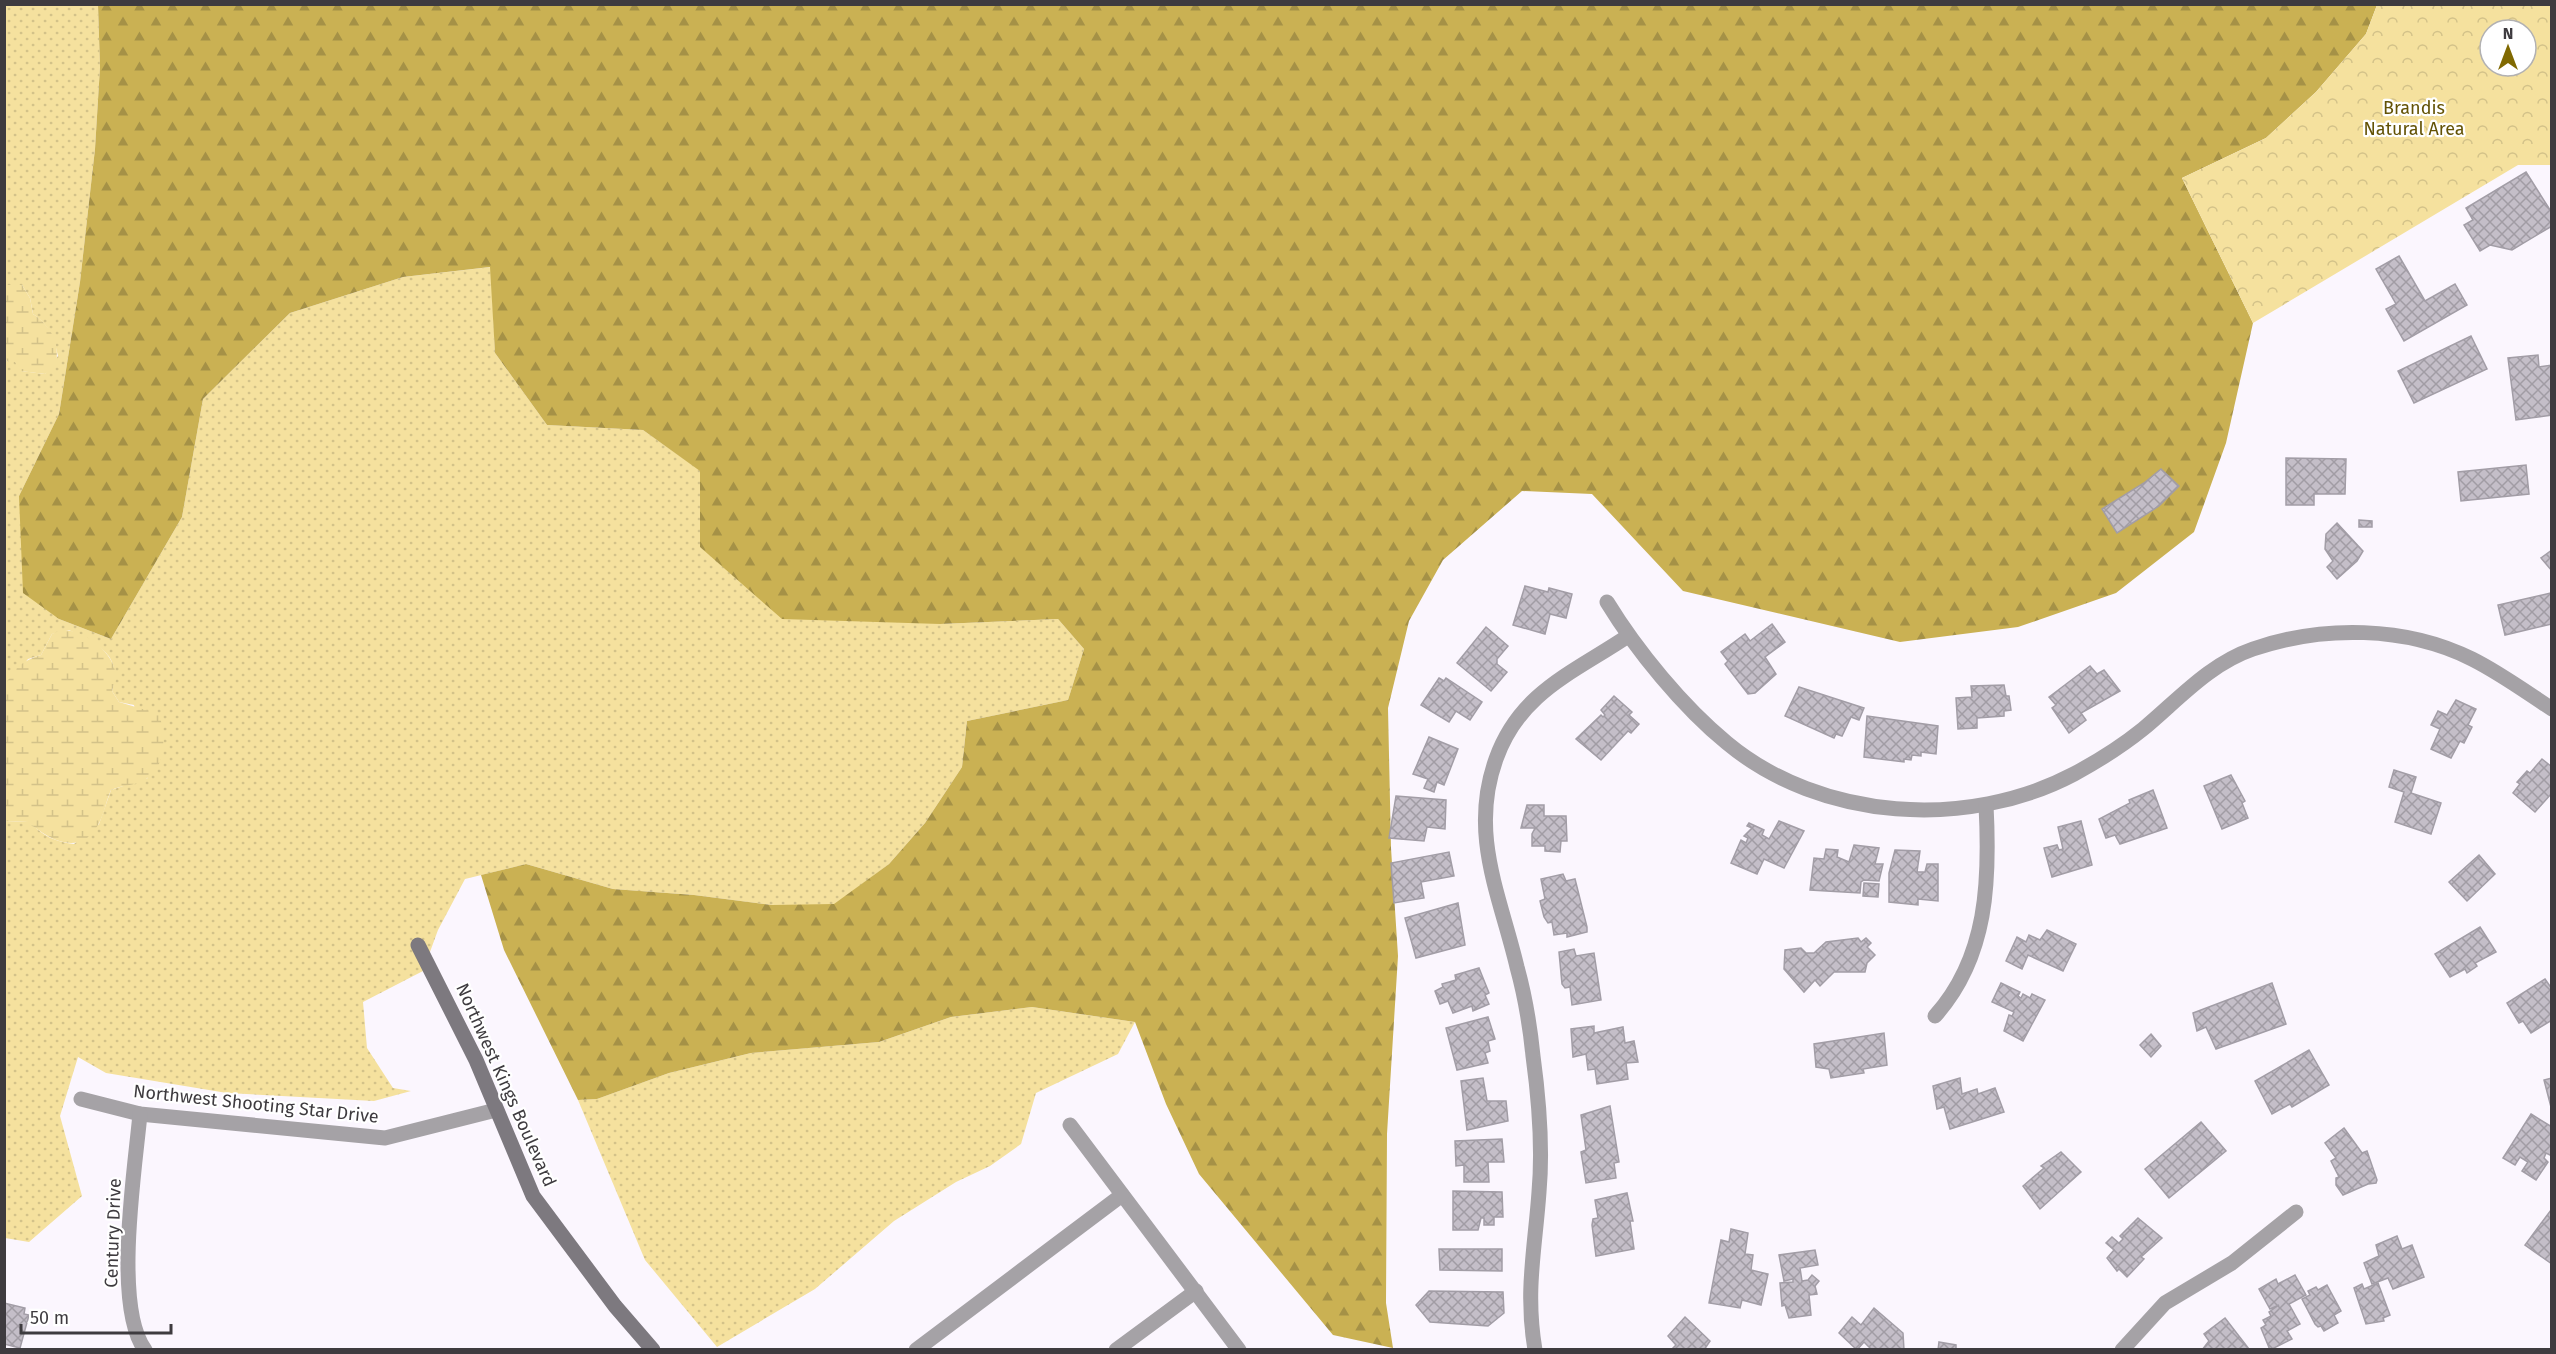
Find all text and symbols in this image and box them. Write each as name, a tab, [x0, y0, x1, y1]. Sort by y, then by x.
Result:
north arrow	[2478, 18, 2538, 78]
text: N	[2503, 24, 2513, 43]
park label: Brandis Natural Area	[2363, 97, 2465, 140]
street label: Northwest Kings Boulevard	[451, 980, 561, 1190]
street label: Northwest Shooting Star Drive	[132, 1080, 380, 1128]
street label: Century Drive	[100, 1178, 126, 1288]
scale bar	[21, 1297, 171, 1335]
text: 50 m	[30, 1307, 69, 1329]

